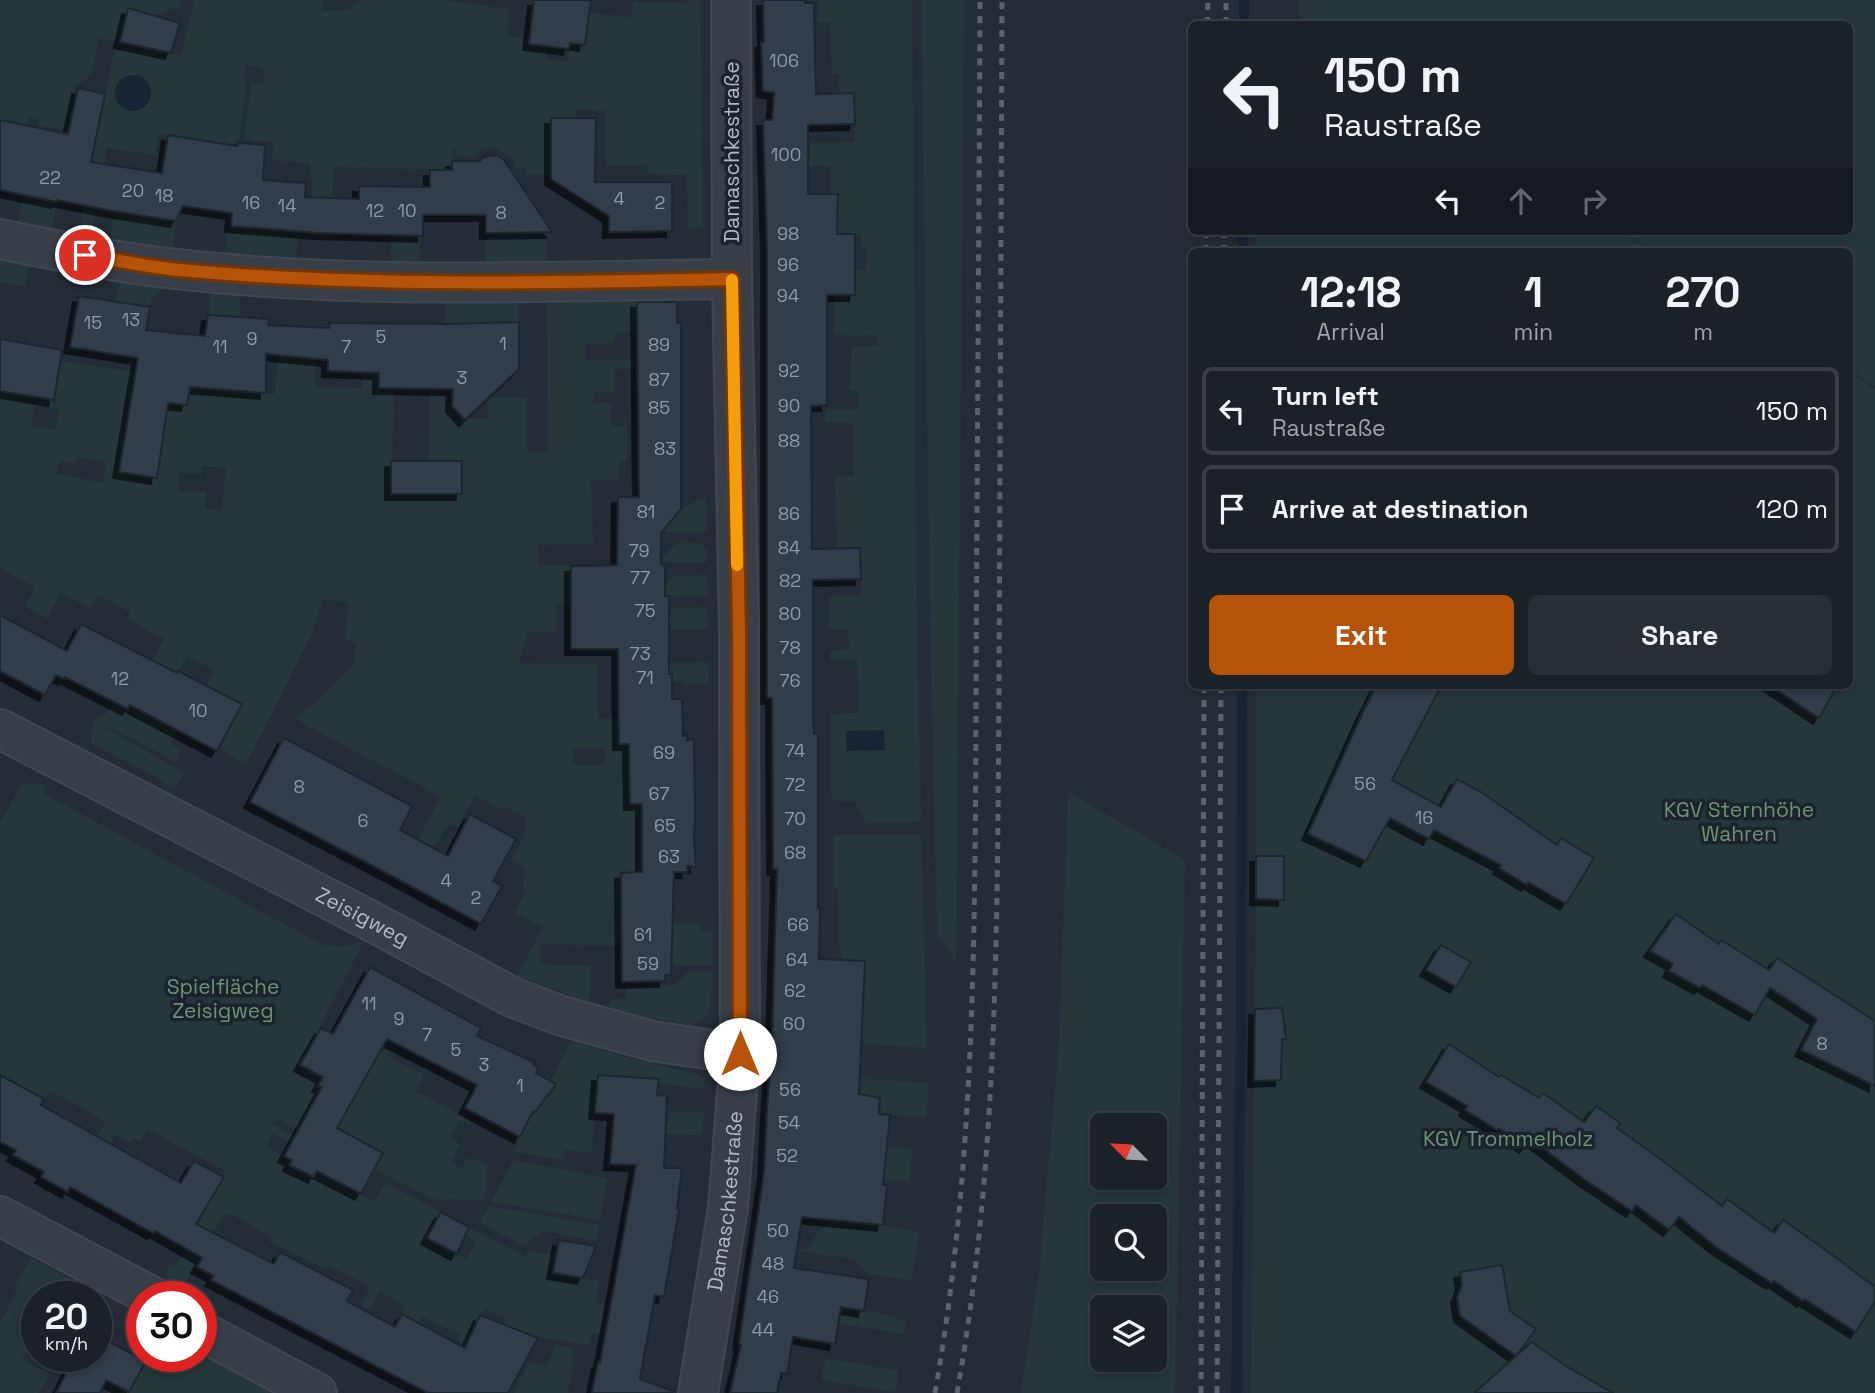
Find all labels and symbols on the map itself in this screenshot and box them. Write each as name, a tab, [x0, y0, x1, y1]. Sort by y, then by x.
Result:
house number: 106	[769, 49, 799, 72]
street label: Damaschkestraße	[718, 61, 745, 243]
house number: 100	[771, 143, 801, 166]
house number: 22	[39, 166, 61, 189]
house number: 20	[122, 179, 144, 202]
house number: 18	[155, 184, 173, 207]
house number: 4	[613, 187, 625, 210]
house number: 16	[242, 191, 260, 214]
house number: 2	[655, 191, 665, 214]
house number: 14	[278, 194, 296, 217]
house number: 12	[366, 199, 384, 222]
house number: 10	[397, 199, 417, 222]
house number: 8	[495, 201, 507, 224]
house number: 98	[777, 222, 799, 245]
pin	[55, 225, 115, 285]
house number: 96	[777, 253, 799, 276]
house number: 94	[777, 284, 799, 307]
house number: 13	[122, 308, 140, 331]
house number: 15	[84, 311, 102, 334]
house number: 5	[376, 325, 386, 348]
house number: 9	[246, 327, 258, 350]
house number: 1	[499, 332, 507, 355]
house number: 89	[648, 333, 670, 356]
house number: 11	[212, 335, 228, 358]
house number: 7	[341, 335, 351, 358]
house number: 92	[778, 359, 800, 382]
house number: 3	[457, 366, 467, 389]
house number: 87	[648, 368, 670, 391]
house number: 90	[778, 394, 800, 417]
house number: 85	[648, 396, 670, 419]
house number: 88	[778, 429, 800, 452]
house number: 83	[654, 437, 676, 460]
house number: 81	[637, 500, 655, 523]
house number: 86	[778, 502, 800, 525]
house number: 84	[778, 536, 800, 559]
house number: 79	[628, 539, 650, 562]
house number: 77	[630, 566, 650, 589]
house number: 82	[779, 569, 801, 592]
house number: 75	[635, 599, 655, 622]
house number: 80	[779, 602, 801, 625]
house number: 78	[779, 636, 801, 659]
house number: 73	[629, 642, 651, 665]
house number: 71	[636, 666, 654, 689]
house number: 12	[111, 667, 129, 690]
house number: 76	[779, 669, 801, 692]
house number: 10	[188, 699, 208, 722]
house number: 74	[785, 739, 805, 762]
house number: 69	[653, 741, 675, 764]
house number: 56	[1354, 772, 1376, 795]
house number: 72	[785, 773, 805, 796]
house number: 8	[293, 775, 305, 798]
house number: 67	[649, 782, 669, 805]
park label: KGV Sternhöhe Wahren	[1664, 796, 1814, 847]
house number: 16	[1415, 806, 1433, 829]
house number: 70	[784, 807, 806, 830]
house number: 6	[357, 809, 369, 832]
house number: 65	[654, 814, 676, 837]
house number: 68	[784, 841, 806, 864]
house number: 63	[658, 845, 680, 868]
house number: 4	[440, 869, 452, 892]
street label: Zeisigweg	[311, 881, 414, 952]
house number: 2	[471, 886, 481, 909]
house number: 66	[787, 913, 809, 936]
house number: 61	[634, 923, 652, 946]
house number: 64	[786, 948, 808, 971]
house number: 59	[637, 952, 659, 975]
park label: Spielfläche Zeisigweg	[167, 973, 279, 1024]
house number: 62	[784, 979, 806, 1002]
house number: 11	[361, 992, 377, 1015]
house number: 9	[393, 1007, 405, 1030]
house number: 60	[783, 1012, 805, 1035]
position arrow	[703, 1017, 777, 1091]
house number: 7	[422, 1023, 432, 1046]
house number: 8	[1816, 1032, 1828, 1055]
house number: 5	[451, 1038, 461, 1061]
house number: 3	[479, 1053, 489, 1076]
house number: 1	[516, 1074, 524, 1097]
house number: 56	[779, 1078, 801, 1101]
street label: Damaschkestraße	[701, 1110, 749, 1293]
house number: 54	[778, 1111, 800, 1134]
north arrow	[1090, 1113, 1167, 1190]
park label: KGV Trommelholz	[1423, 1125, 1593, 1152]
house number: 52	[776, 1144, 798, 1167]
house number: 50	[767, 1219, 789, 1242]
house number: 48	[762, 1252, 784, 1275]
speed limit sign: 30	[126, 1281, 217, 1372]
house number: 46	[757, 1285, 779, 1308]
house number: 44	[752, 1318, 774, 1341]

